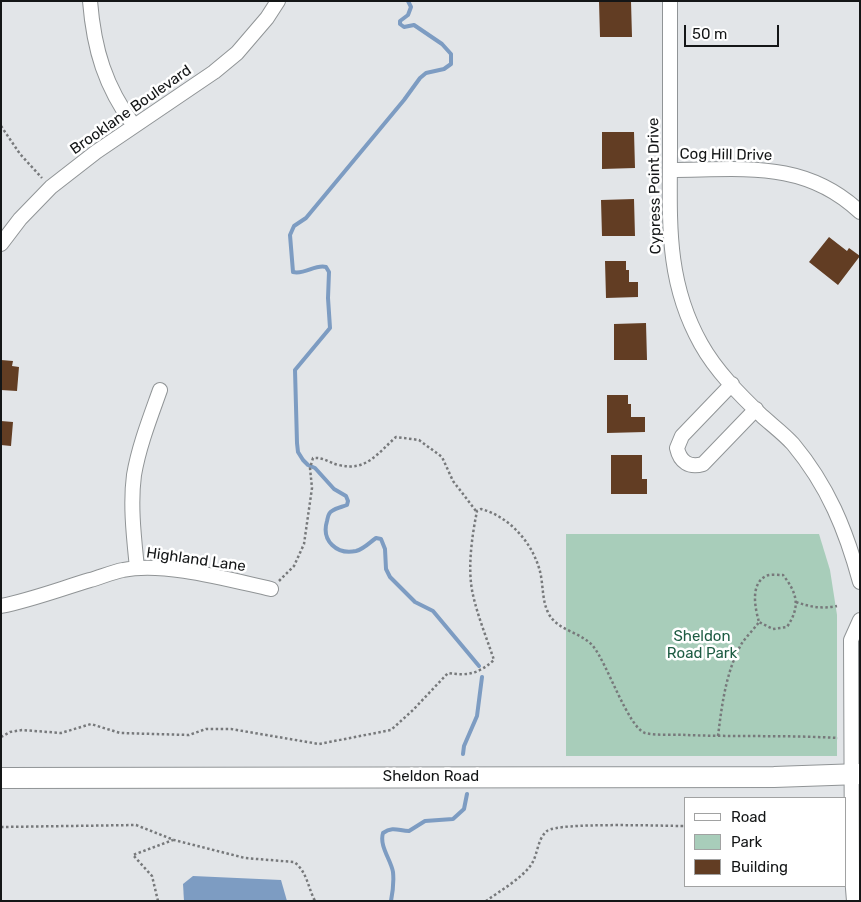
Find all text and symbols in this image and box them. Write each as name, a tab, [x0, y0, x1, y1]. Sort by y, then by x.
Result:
scale bar	[686, 15, 781, 47]
text: 50 m	[692, 25, 727, 43]
street label: Brooklane Boulevard	[67, 61, 195, 159]
street label: Cypress Point Drive	[645, 118, 665, 254]
street label: Cog Hill Drive	[680, 145, 772, 165]
street label: Highland Lane	[145, 544, 247, 576]
park label: Sheldon Road Park	[667, 628, 737, 663]
street label: Sheldon Road	[383, 768, 479, 786]
legend	[684, 797, 846, 887]
text: Road	[731, 808, 767, 826]
text: Park	[731, 833, 762, 851]
text: Building	[731, 858, 788, 876]

